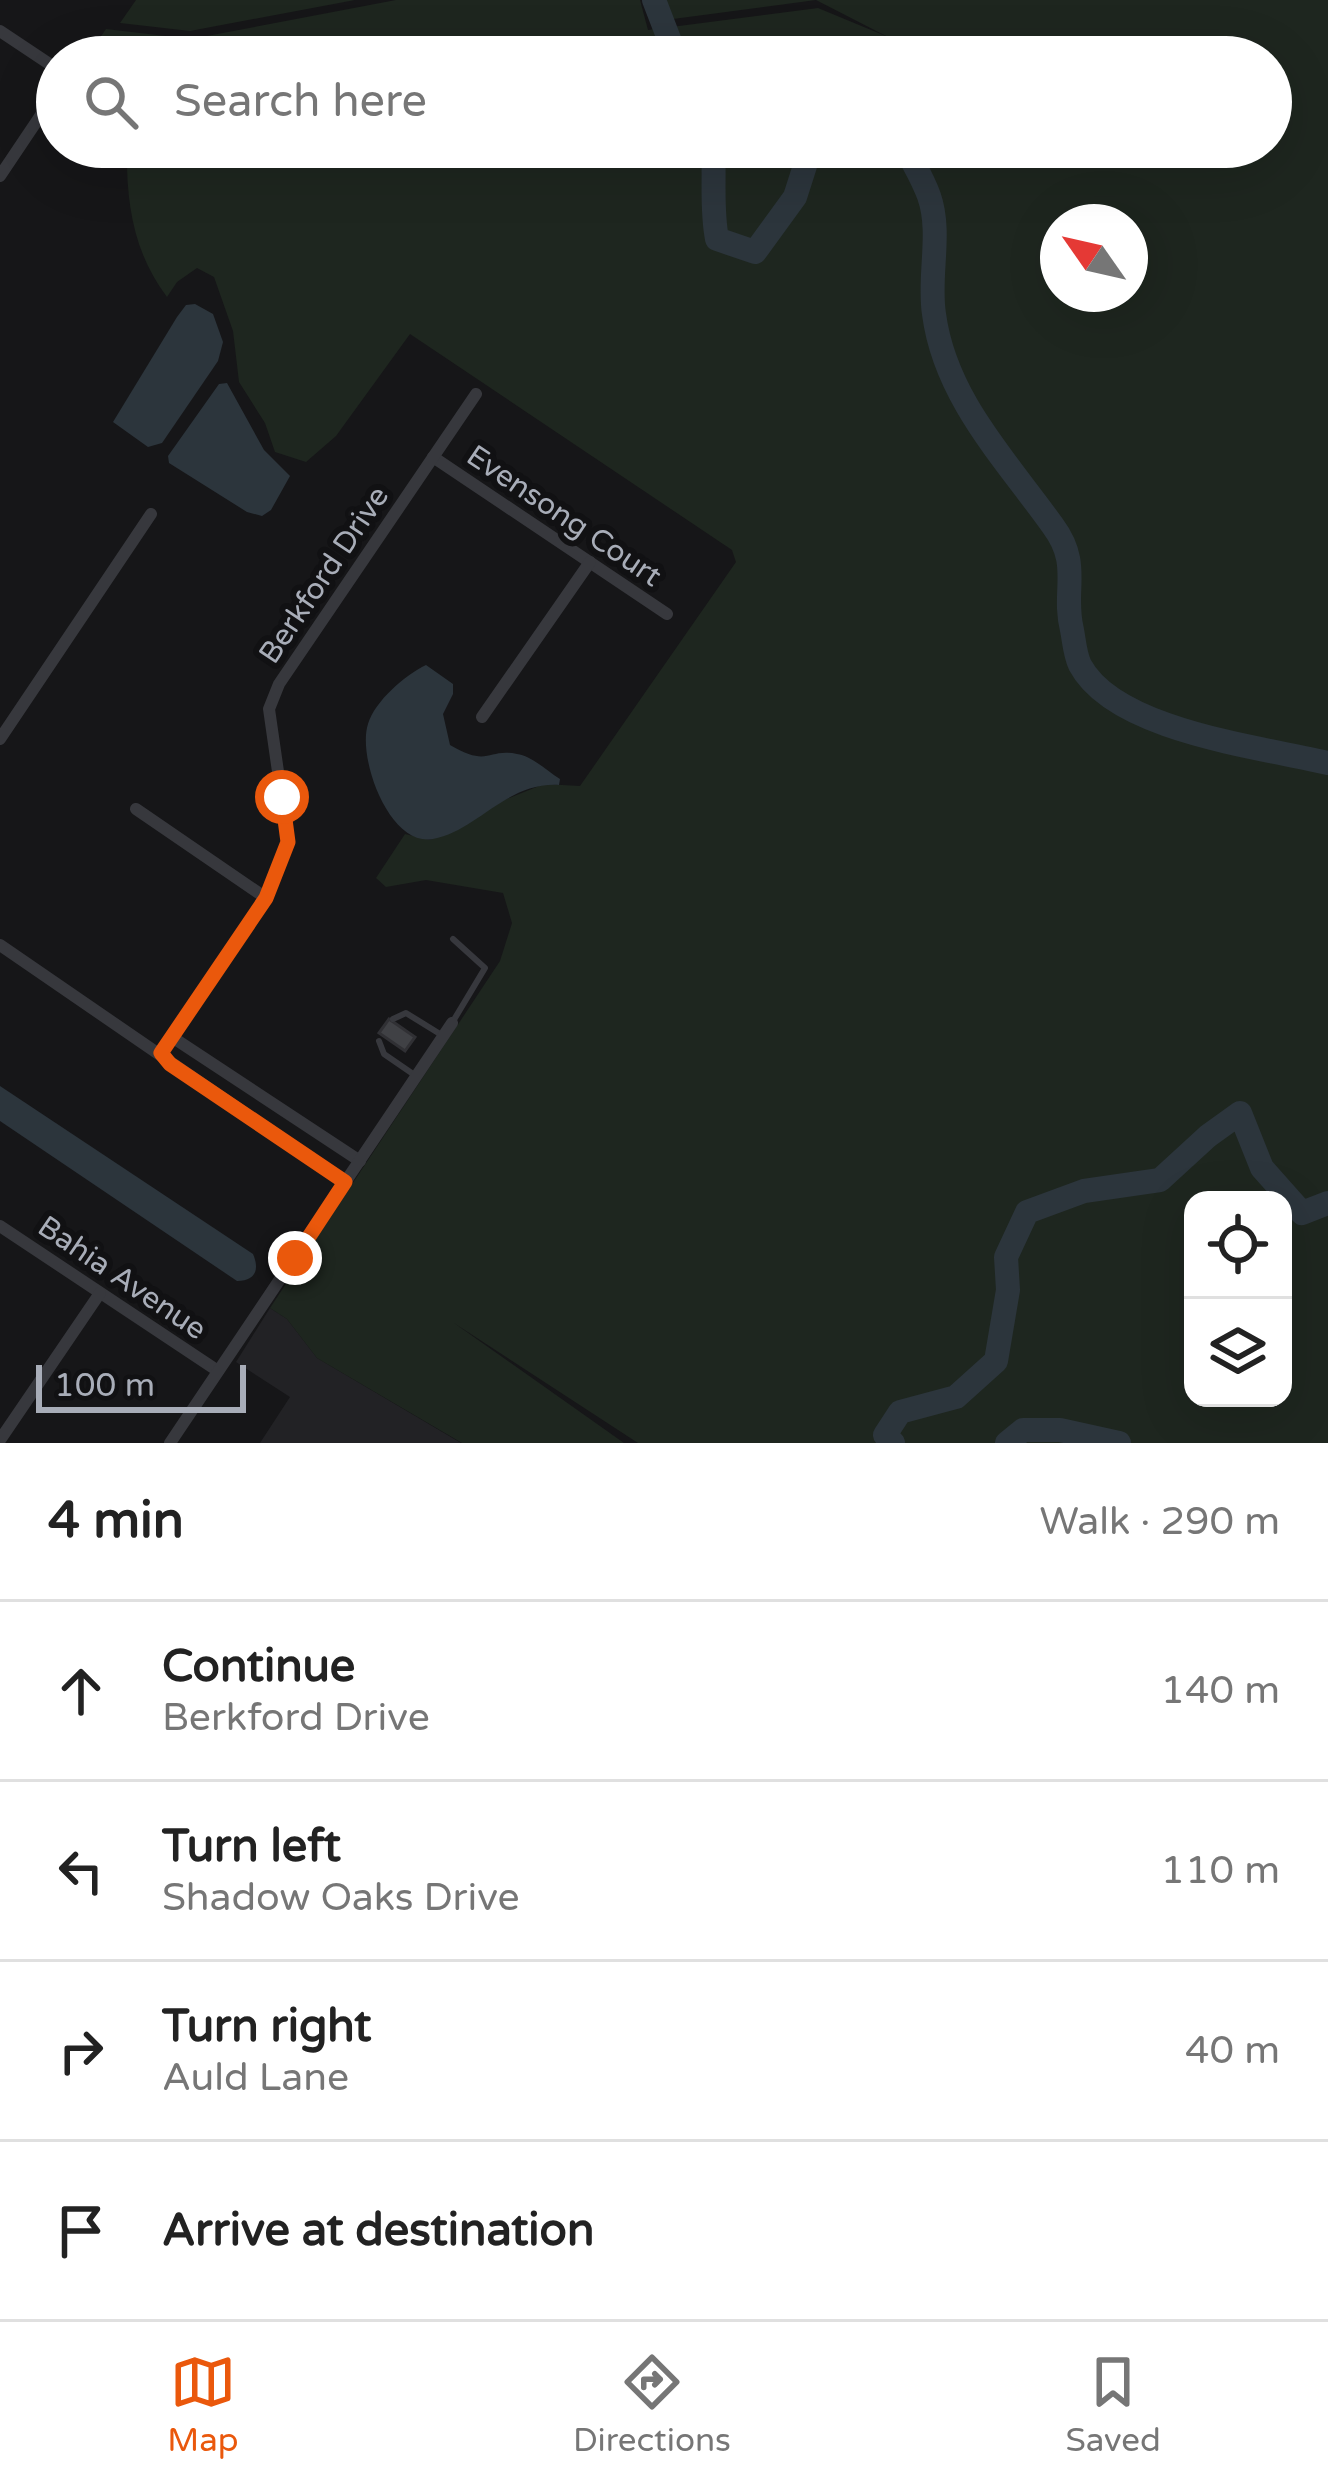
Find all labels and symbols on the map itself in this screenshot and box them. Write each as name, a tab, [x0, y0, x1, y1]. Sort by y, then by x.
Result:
north arrow	[1040, 204, 1148, 312]
street label: Evensong Court	[460, 437, 668, 595]
street label: Berkford Drive	[251, 479, 397, 671]
route start	[255, 770, 309, 824]
street label: Bahia Avenue	[31, 1208, 213, 1348]
route end	[268, 1231, 322, 1285]
scale bar	[36, 1359, 246, 1412]

